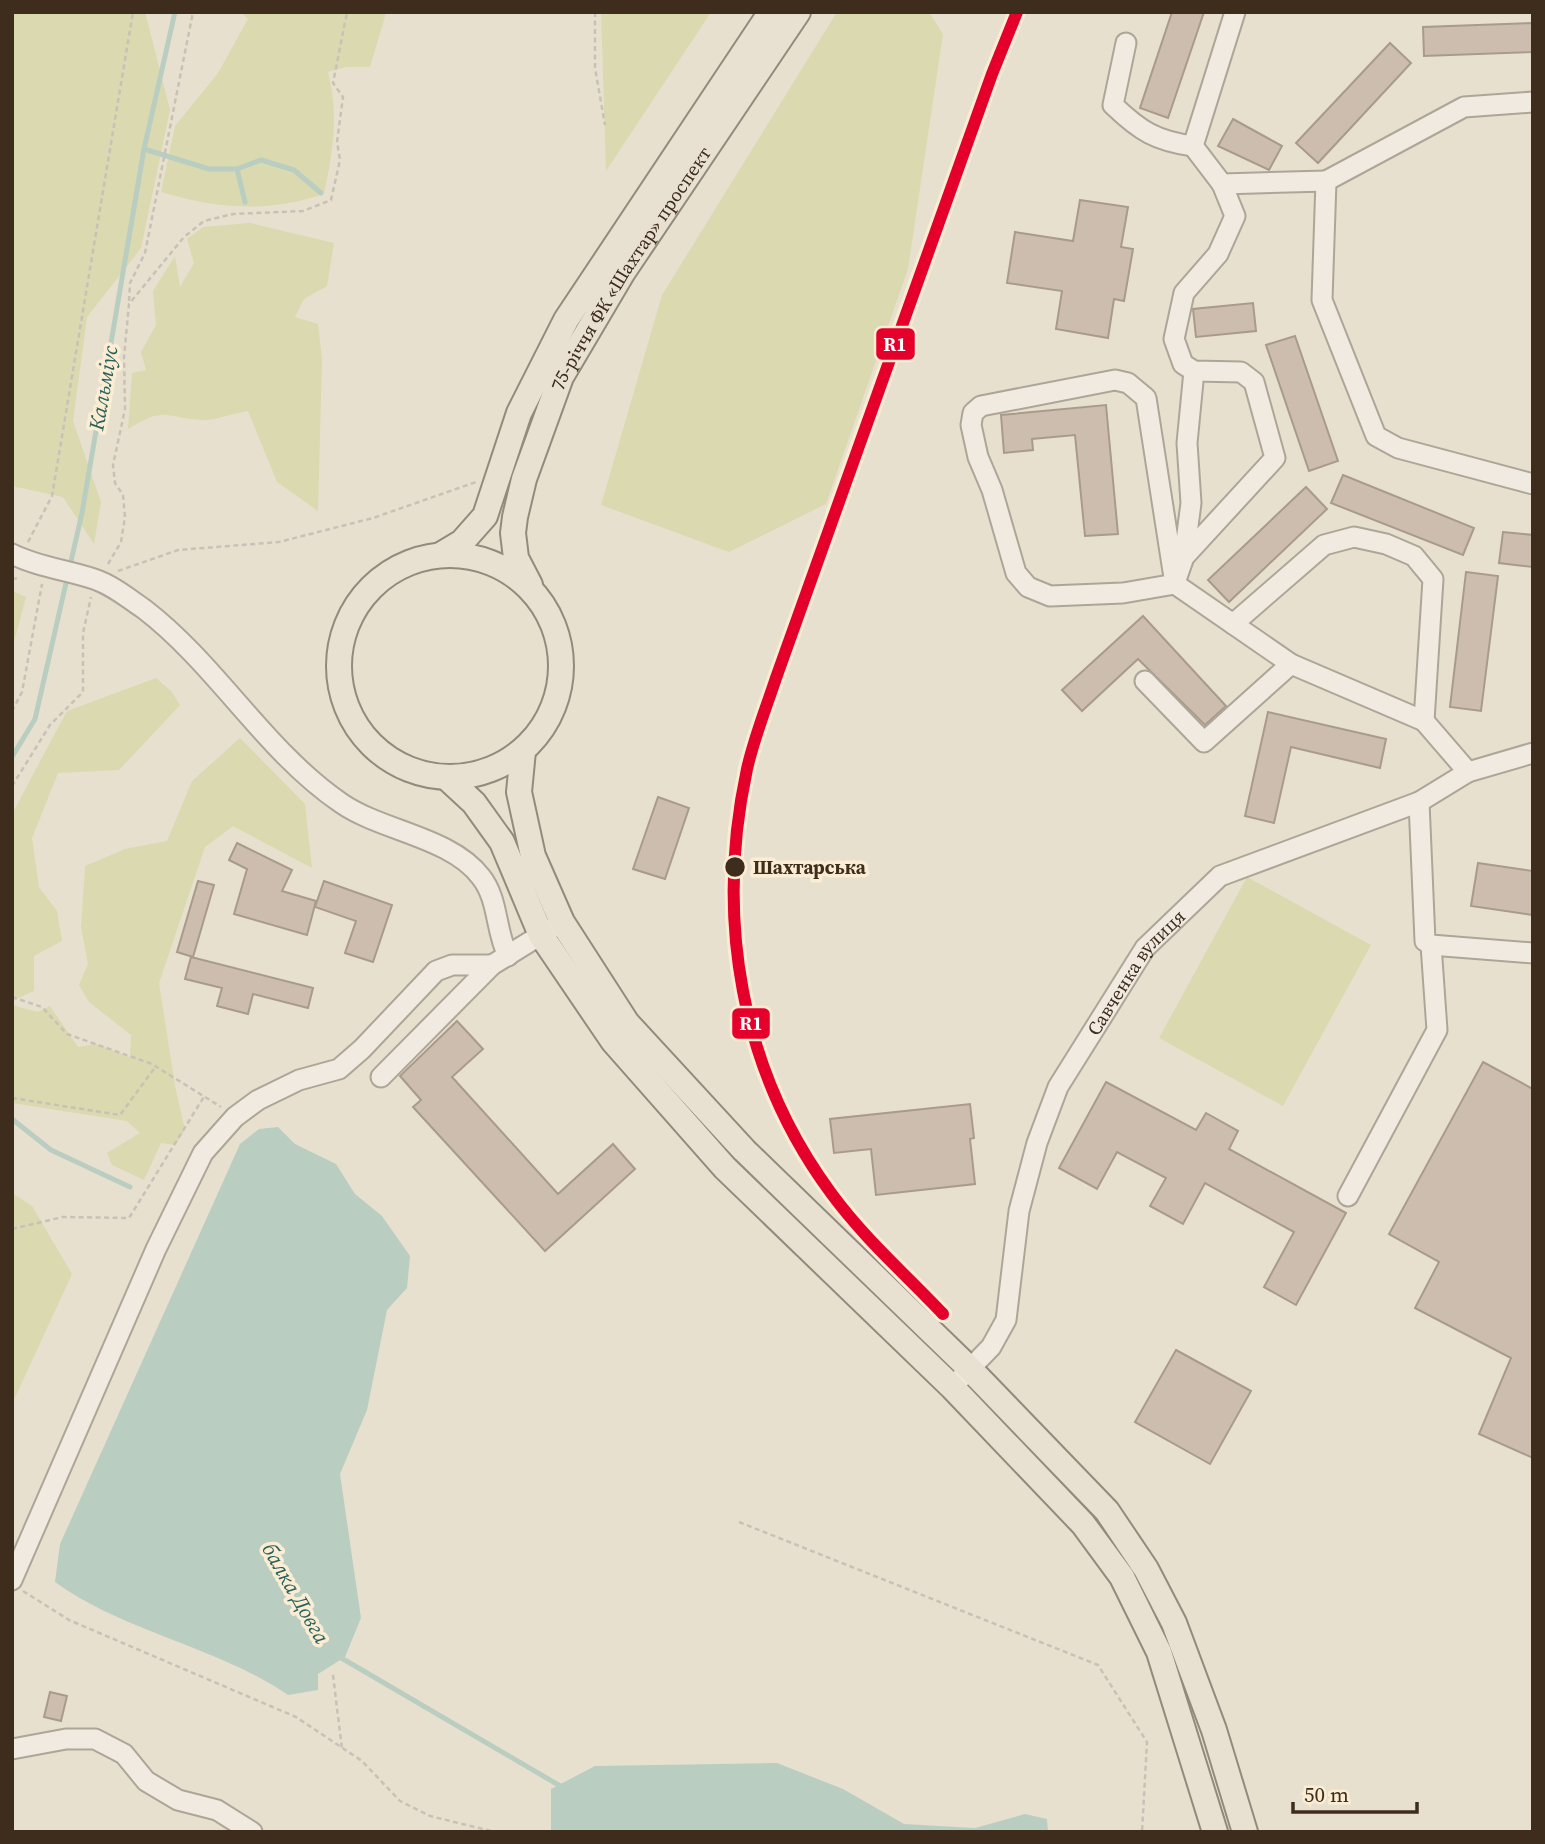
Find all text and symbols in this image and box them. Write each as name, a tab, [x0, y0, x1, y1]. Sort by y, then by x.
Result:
street label: 75-річчя ФК «Шахтар» проспект	[544, 141, 717, 394]
line badge: R1	[875, 327, 916, 361]
text: R1	[883, 331, 907, 357]
water label: Кальміус	[81, 343, 125, 434]
place label: Шахтарська	[753, 854, 867, 880]
marker: Шахтарська	[723, 855, 747, 879]
street label: Савченка вулиця	[1081, 903, 1191, 1040]
line badge: R1	[731, 1007, 771, 1040]
text: R1	[739, 1010, 763, 1036]
water label: балка Довга	[255, 1537, 337, 1649]
scale bar	[1293, 1770, 1417, 1814]
text: 50 m	[1304, 1780, 1349, 1809]

